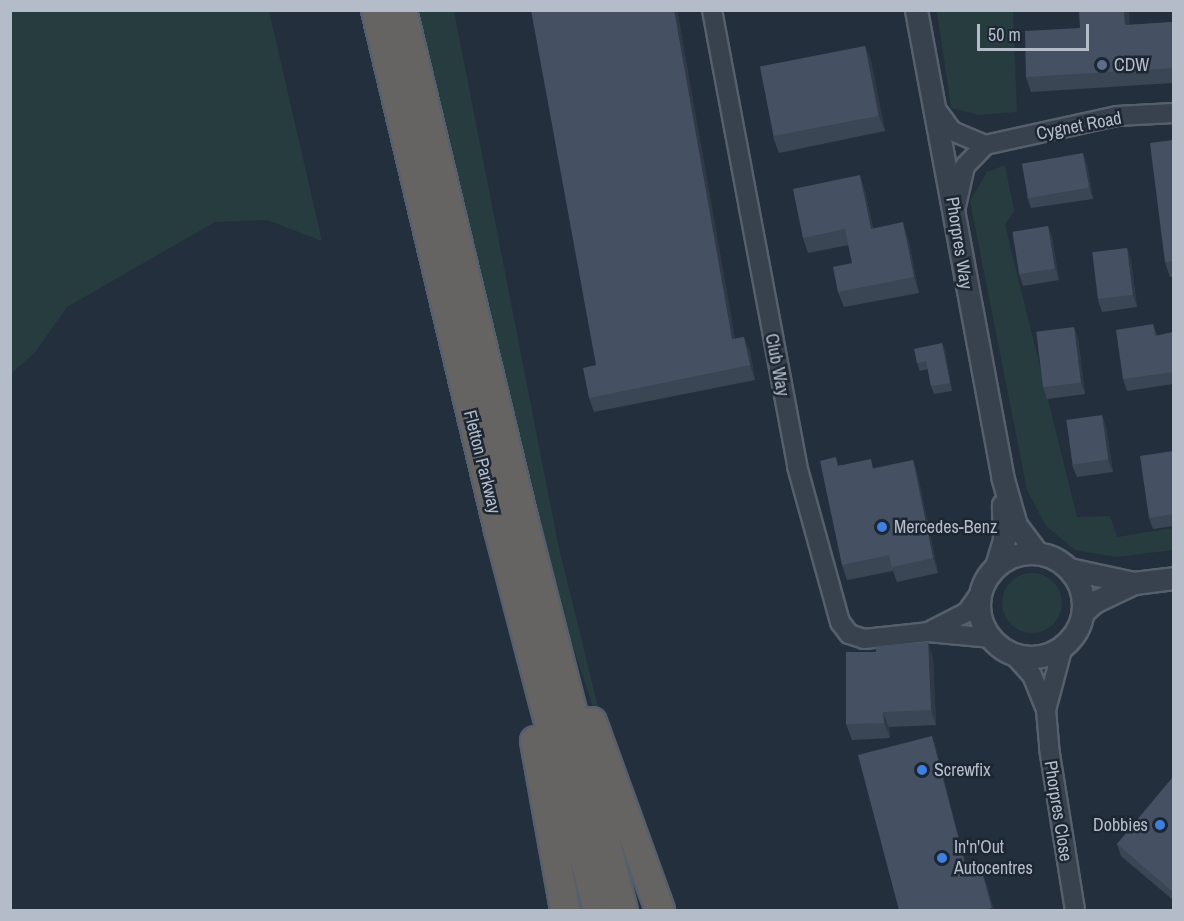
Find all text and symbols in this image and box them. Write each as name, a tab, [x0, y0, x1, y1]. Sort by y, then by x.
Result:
scale bar	[980, 12, 1092, 50]
text: 50 m	[988, 22, 1021, 47]
place label: CDW	[1114, 54, 1149, 76]
marker: CDW	[1095, 58, 1109, 72]
street label: Cygnet Road	[1035, 107, 1123, 145]
street label: Phorpres Way	[941, 195, 977, 291]
street label: Club Way	[760, 332, 794, 398]
street label: Fletton Parkway	[459, 408, 505, 516]
place label: Mercedes-Benz	[894, 516, 997, 538]
marker: Mercedes-Benz	[875, 520, 889, 534]
place label: Screwfix	[934, 759, 991, 781]
street label: Phorpres Close	[1039, 759, 1077, 863]
marker: Screwfix	[915, 763, 929, 777]
place label: Dobbies	[1093, 814, 1148, 836]
marker: Dobbies	[1153, 818, 1167, 832]
place label: In'n'Out Autocentres	[954, 837, 1033, 880]
marker: In'n'Out Autocentres	[935, 851, 949, 865]

